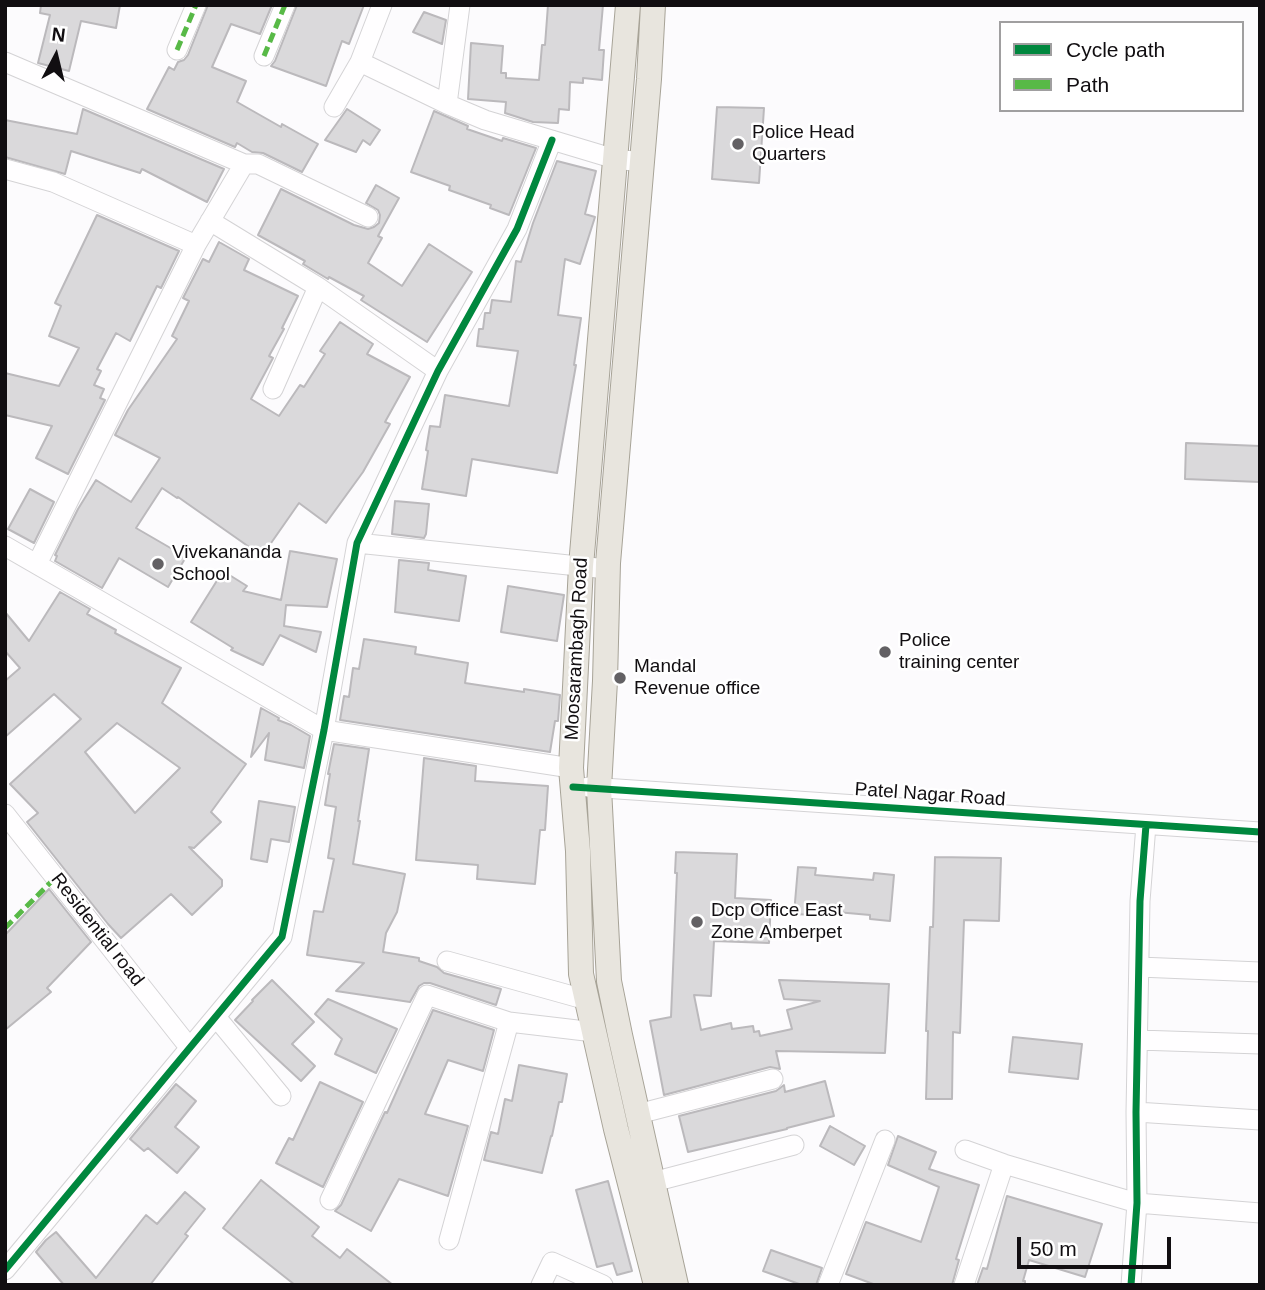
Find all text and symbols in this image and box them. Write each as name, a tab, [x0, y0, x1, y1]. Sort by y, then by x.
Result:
north arrow	[21, 21, 91, 91]
legend	[999, 21, 1244, 112]
text: N	[51, 23, 67, 46]
text: Cycle path	[1066, 38, 1165, 61]
text: Path	[1066, 73, 1109, 96]
place label: Police Head Quarters	[752, 122, 854, 166]
marker: Police Head Quarters	[730, 136, 746, 152]
place label: Vivekananda School	[172, 542, 282, 586]
marker: Vivekananda School	[150, 556, 166, 572]
street label: Moosarambagh Road	[561, 557, 593, 741]
place label: Police training center	[899, 630, 1019, 674]
marker: Police training center	[877, 644, 893, 660]
place label: Mandal Revenue office	[634, 656, 760, 700]
marker: Mandal Revenue office	[612, 670, 628, 686]
street label: Patel Nagar Road	[854, 778, 1006, 812]
street label: Residential road	[46, 869, 148, 991]
place label: Dcp Office East Zone Amberpet	[711, 900, 843, 944]
marker: Dcp Office East Zone Amberpet	[689, 914, 705, 930]
scale bar	[1020, 1224, 1174, 1268]
text: 50 m	[1030, 1237, 1077, 1260]

